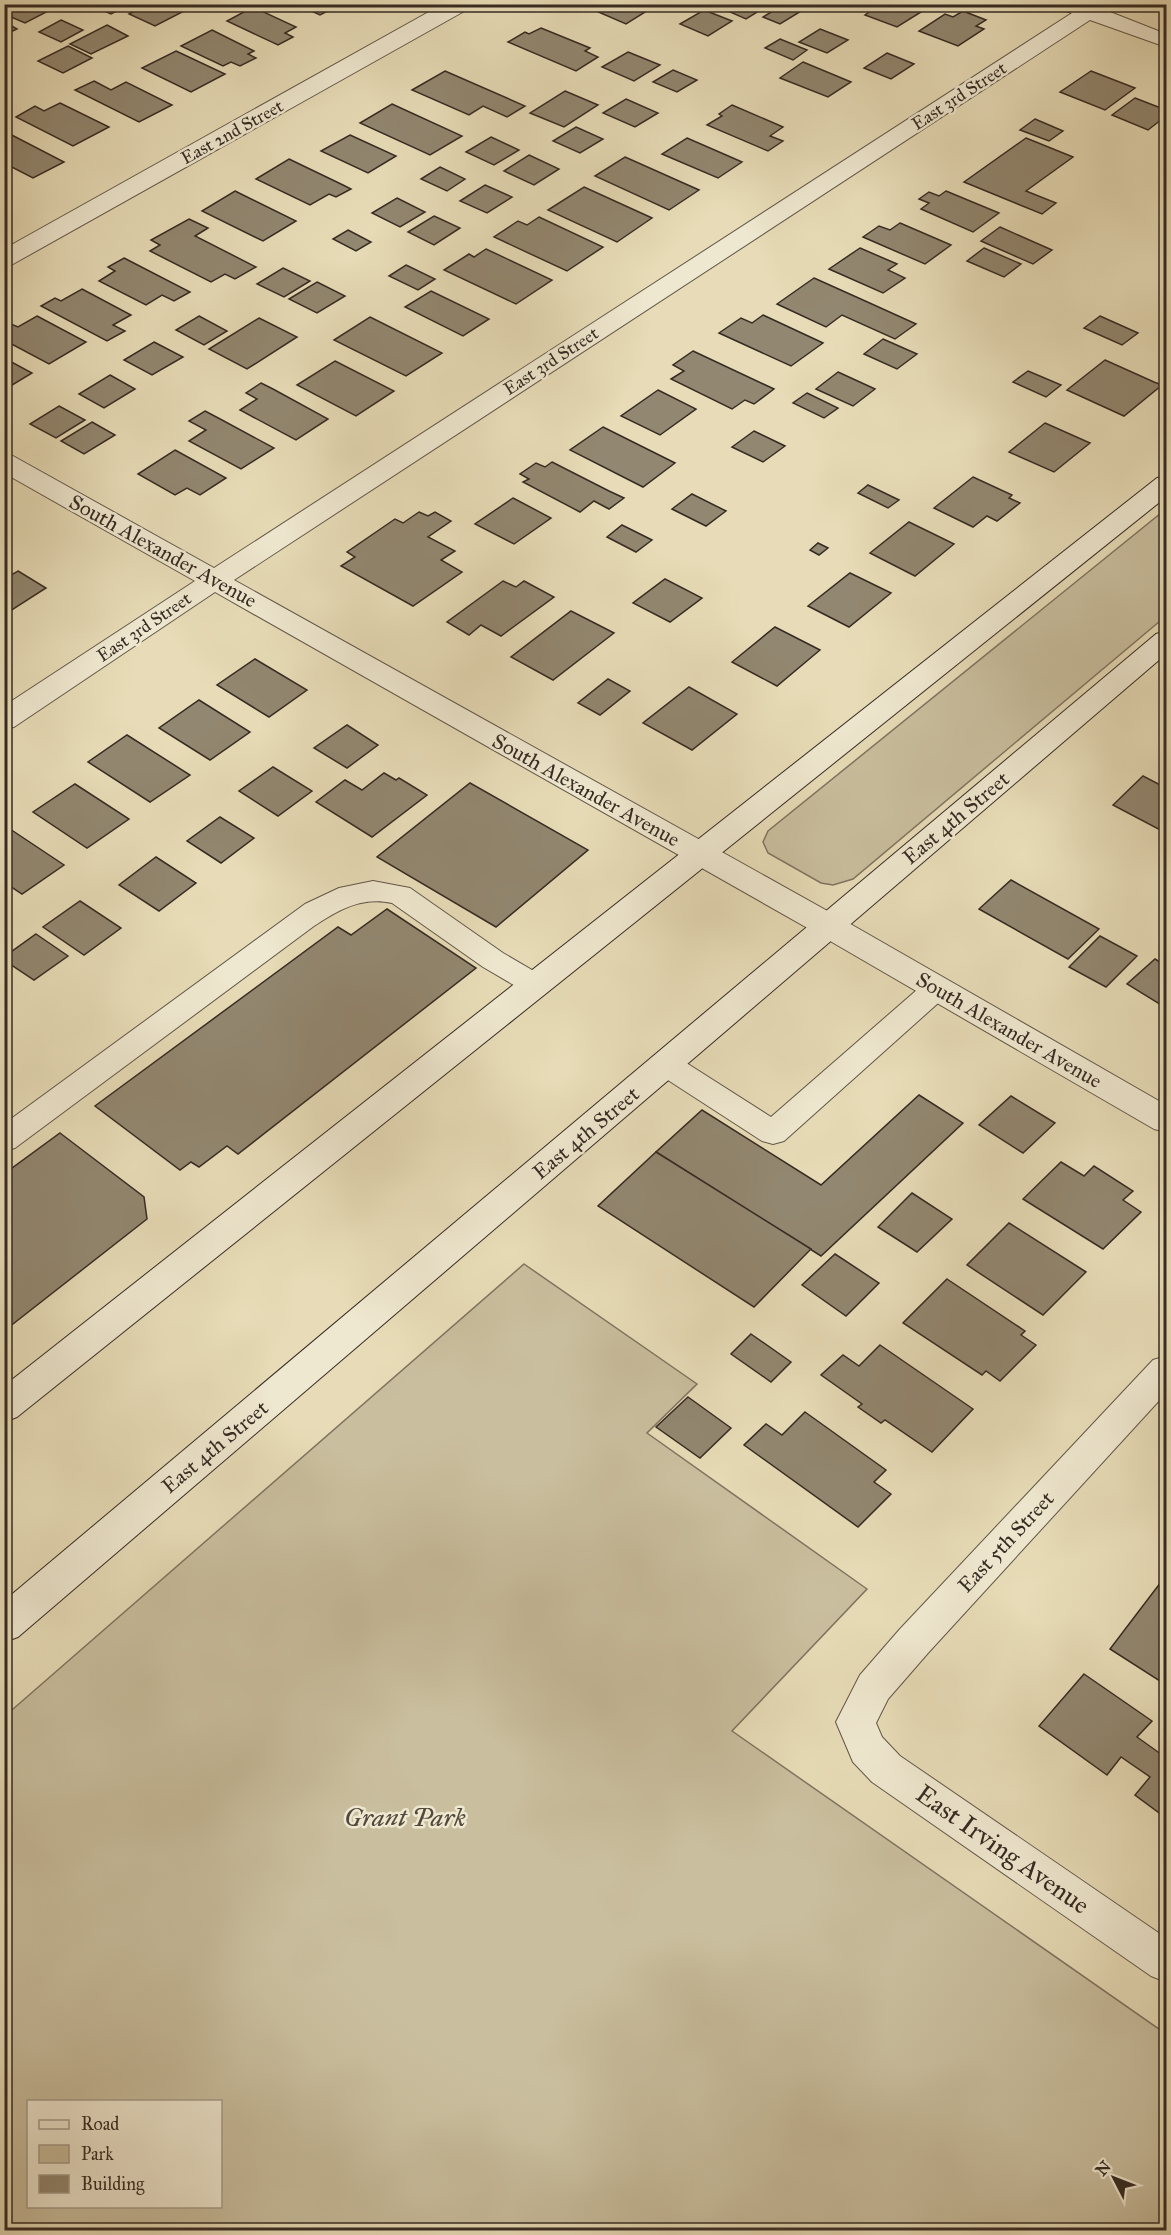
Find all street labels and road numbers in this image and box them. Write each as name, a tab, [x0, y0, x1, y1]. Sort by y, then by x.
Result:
street label: East 3rd Street	[907, 57, 1011, 135]
street label: East 2nd Street	[177, 95, 288, 169]
street label: East 3rd Street	[499, 322, 603, 400]
street label: South Alexander Avenue	[65, 489, 262, 613]
street label: East 3rd Street	[93, 587, 196, 667]
street label: South Alexander Avenue	[488, 728, 685, 852]
street label: East 4th Street	[897, 766, 1015, 870]
street label: South Alexander Avenue	[911, 966, 1107, 1094]
street label: East 4th Street	[527, 1081, 645, 1185]
street label: East 4th Street	[156, 1395, 274, 1499]
street label: East 5th Street	[952, 1486, 1060, 1598]
street label: East Irving Avenue	[910, 1777, 1096, 1921]

